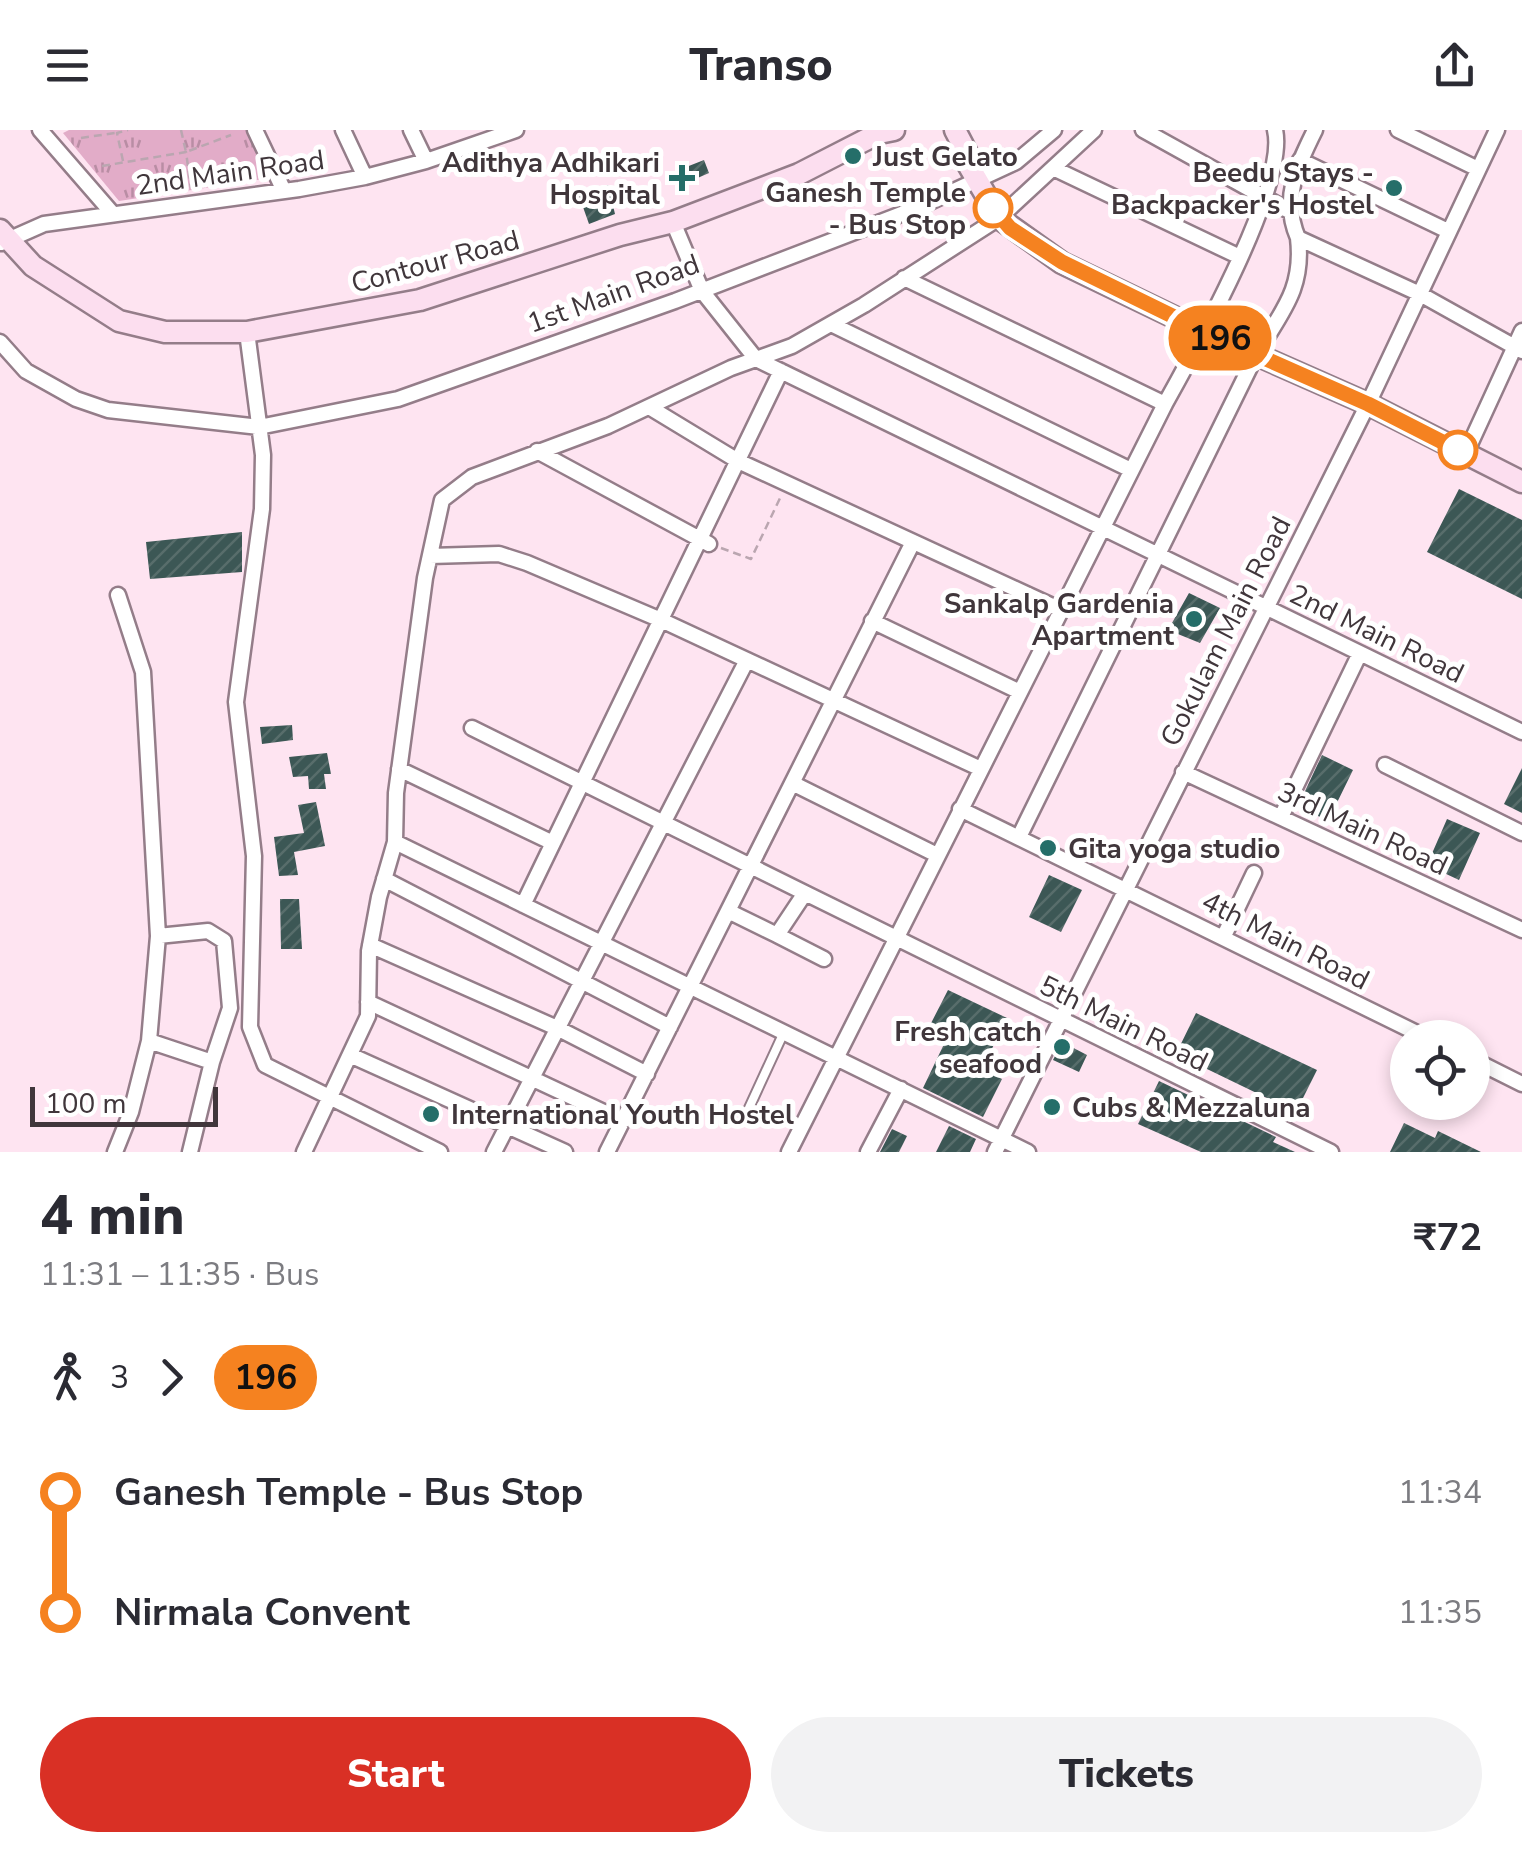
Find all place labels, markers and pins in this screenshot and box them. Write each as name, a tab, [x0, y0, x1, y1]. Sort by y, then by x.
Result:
place label: Just Gelato	[872, 138, 1018, 176]
place label: Adithya Adhikari Hospital	[442, 144, 660, 214]
marker: Just Gelato	[842, 145, 864, 167]
place label: Beedu Stays - Backpacker's Hostel	[1111, 154, 1374, 224]
marker: Adithya Adhikari Hospital	[669, 165, 695, 191]
place label: Ganesh Temple - Bus Stop	[765, 174, 966, 244]
marker: Beedu Stays - Backpacker's Hostel	[1383, 177, 1405, 199]
marker: Ganesh Temple - Bus Stop	[974, 189, 1012, 227]
unlabelled marker	[1439, 431, 1477, 469]
place label: Sankalp Gardenia Apartment	[944, 585, 1174, 655]
marker: Sankalp Gardenia Apartment	[1183, 608, 1205, 630]
place label: Gita yoga studio	[1068, 830, 1280, 868]
marker: Gita yoga studio	[1037, 837, 1059, 859]
place label: Fresh catch seafood	[894, 1013, 1042, 1083]
marker: Fresh catch seafood	[1051, 1036, 1073, 1058]
place label: Cubs & Mezzaluna	[1072, 1089, 1311, 1127]
place label: International Youth Hostel	[451, 1096, 794, 1134]
marker: Cubs & Mezzaluna	[1041, 1096, 1063, 1118]
marker: International Youth Hostel	[420, 1103, 442, 1125]

